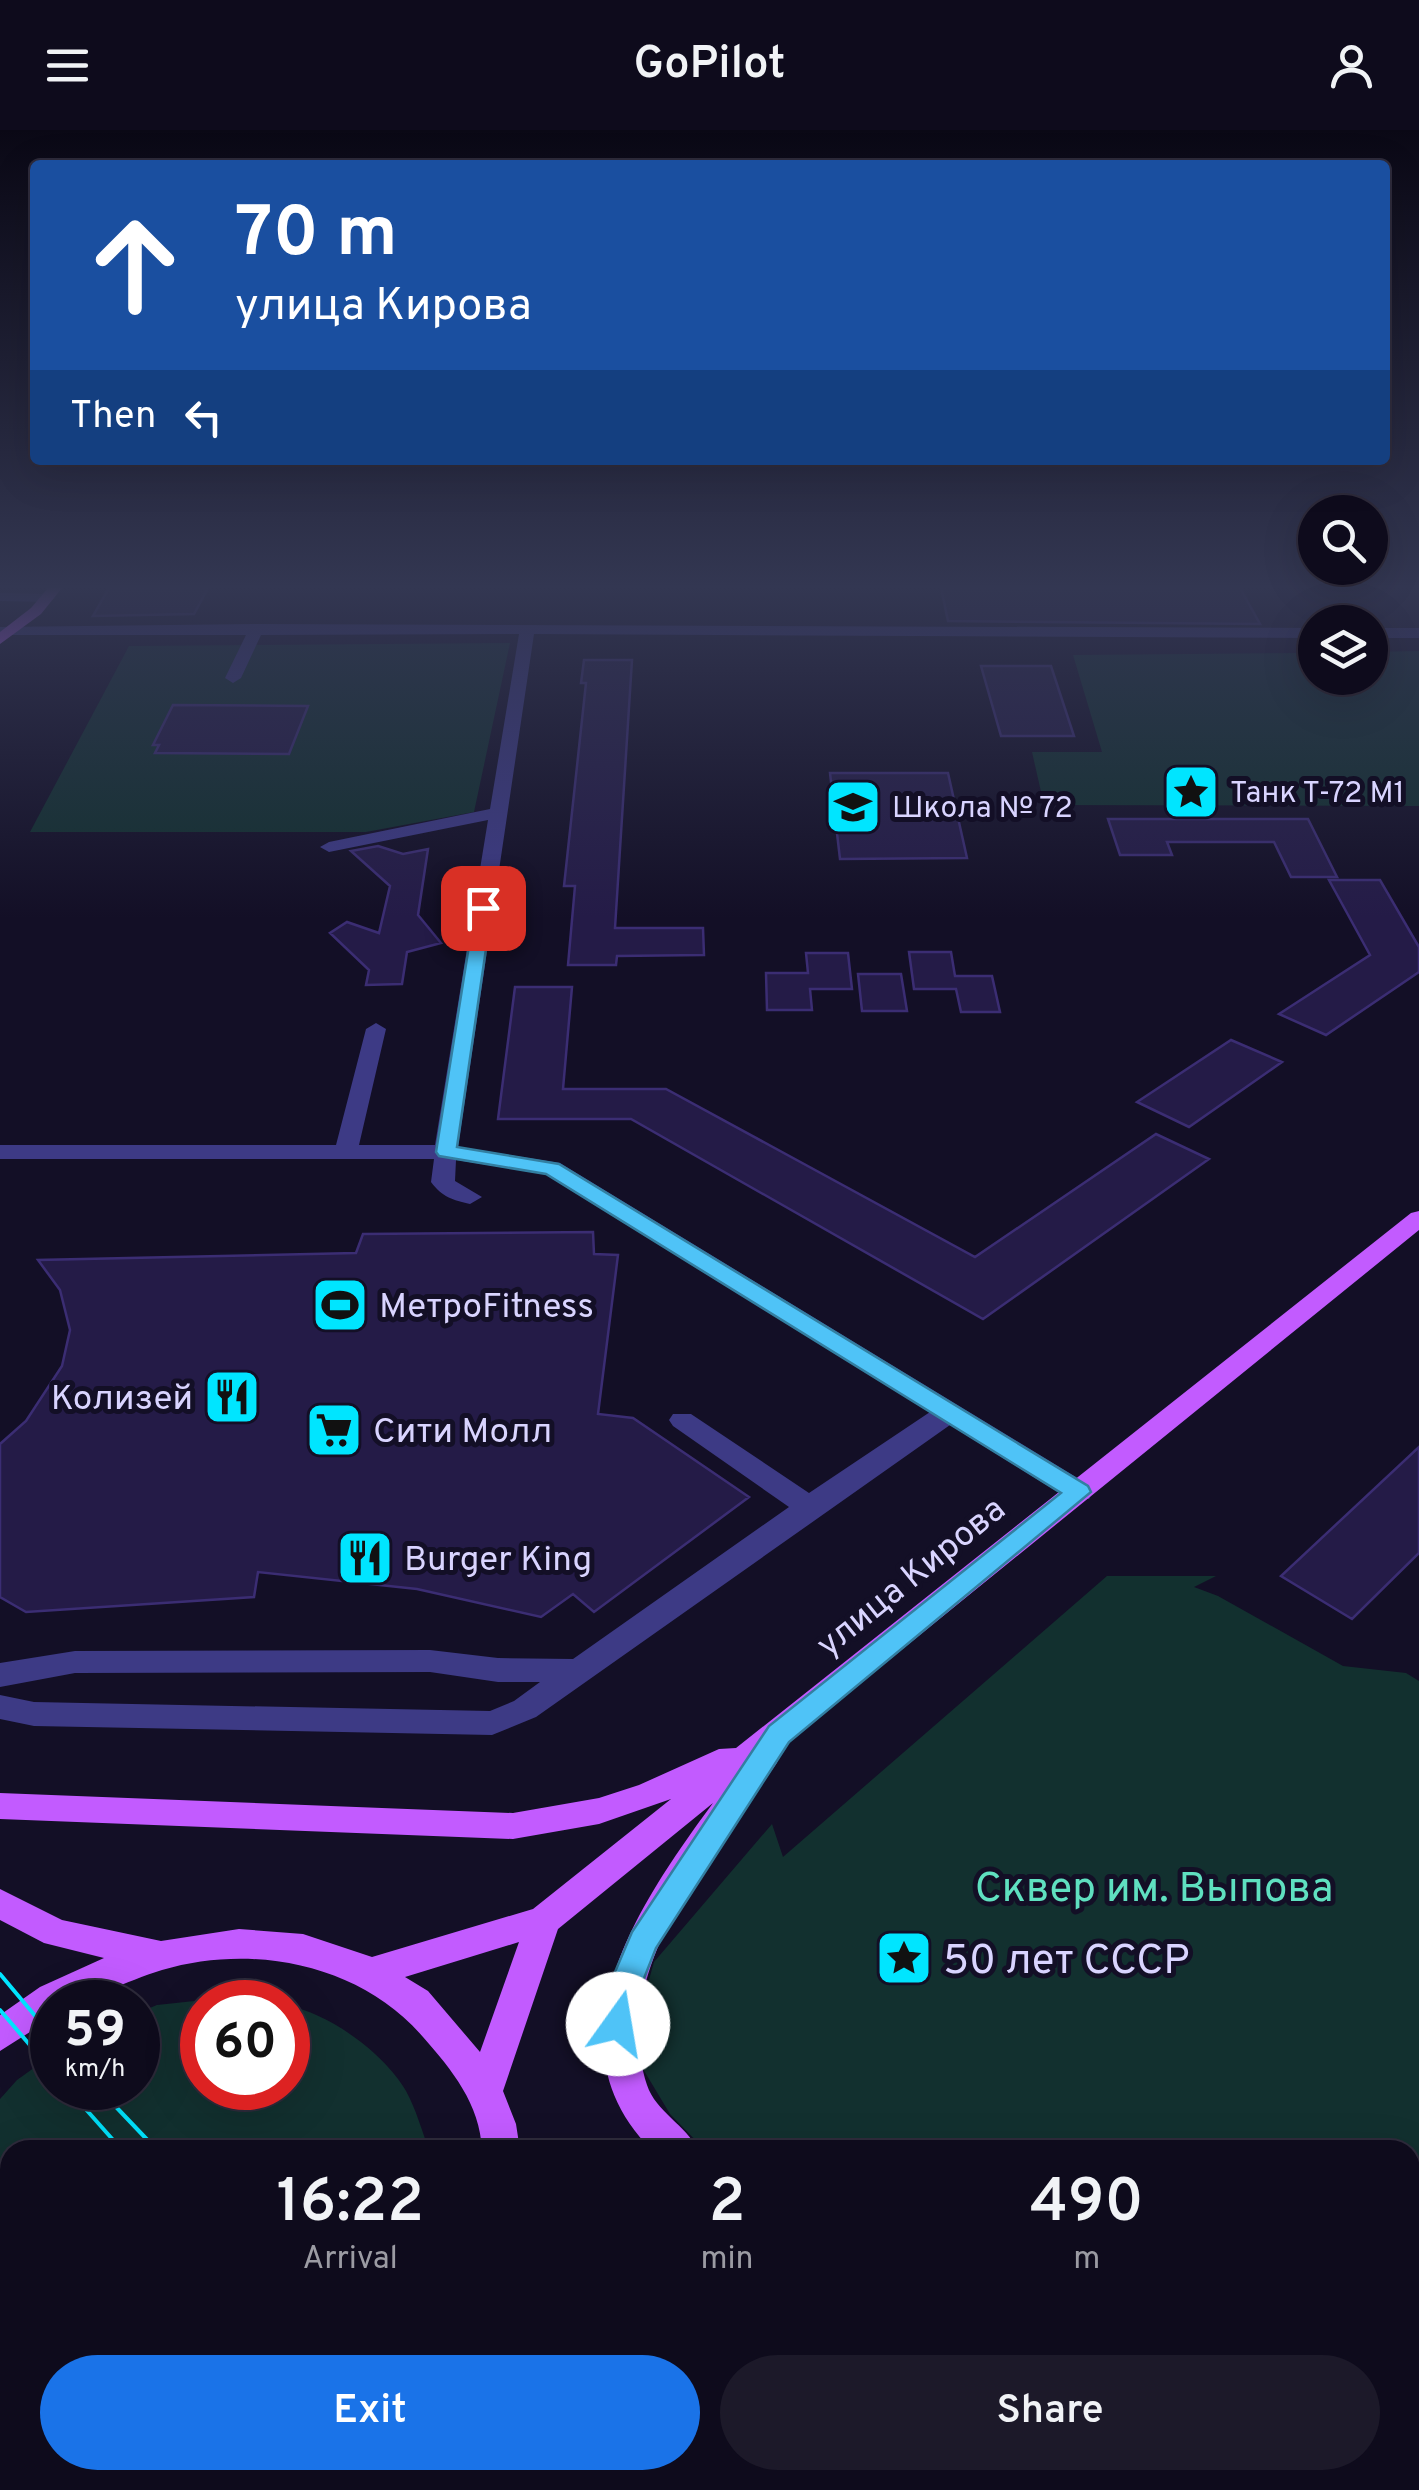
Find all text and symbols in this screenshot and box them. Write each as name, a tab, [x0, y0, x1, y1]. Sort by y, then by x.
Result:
text: GoPilot	[633, 37, 786, 94]
icon: menu	[40, 38, 95, 93]
icon: person	[1324, 38, 1379, 93]
text: 70 m	[235, 192, 398, 281]
icon: ahead	[70, 200, 200, 330]
text: улица Кирова	[235, 279, 532, 336]
icon: left	[176, 390, 231, 445]
text: Then	[70, 393, 156, 442]
map controls	[1298, 495, 1388, 695]
button: search	[1298, 495, 1388, 585]
button: layers	[1298, 605, 1388, 695]
place icon: Танк Т-72 М1	[1161, 762, 1221, 822]
place label: Танк Т-72 М1	[1230, 776, 1405, 813]
school or university icon: Школа № 72	[823, 777, 883, 837]
place label: Школа № 72	[892, 791, 1073, 828]
pin	[441, 866, 526, 951]
icon: arrive	[456, 881, 511, 936]
sports icon: МетроFitness	[310, 1275, 370, 1335]
place label: МетроFitness	[379, 1286, 594, 1330]
restaurant icon: Колизей	[202, 1367, 262, 1427]
place label: Колизей	[51, 1378, 193, 1422]
supermarket icon: Сити Молл	[304, 1400, 364, 1460]
place label: Сити Молл	[373, 1411, 552, 1455]
street label: улица Кирова	[808, 1489, 1015, 1668]
restaurant icon: Burger King	[335, 1528, 395, 1588]
place label: Burger King	[404, 1539, 592, 1583]
park label: Сквер им. Выпова	[975, 1864, 1333, 1917]
place icon: 50 лет СССР	[874, 1928, 934, 1988]
place label: 50 лет СССР	[943, 1936, 1190, 1989]
position arrow	[566, 1972, 670, 2076]
speed limit sign: 60	[180, 1980, 310, 2110]
text: 59	[64, 2001, 126, 2064]
text: km/h	[65, 2054, 125, 2086]
text: 16:22	[276, 2167, 424, 2243]
text: 2	[709, 2167, 745, 2243]
text: 490	[1030, 2167, 1144, 2243]
text: Arrival	[302, 2240, 398, 2280]
text: min	[700, 2240, 754, 2280]
text: m	[1073, 2240, 1100, 2280]
button: Exit	[40, 2355, 700, 2470]
button: Share	[720, 2355, 1380, 2470]

